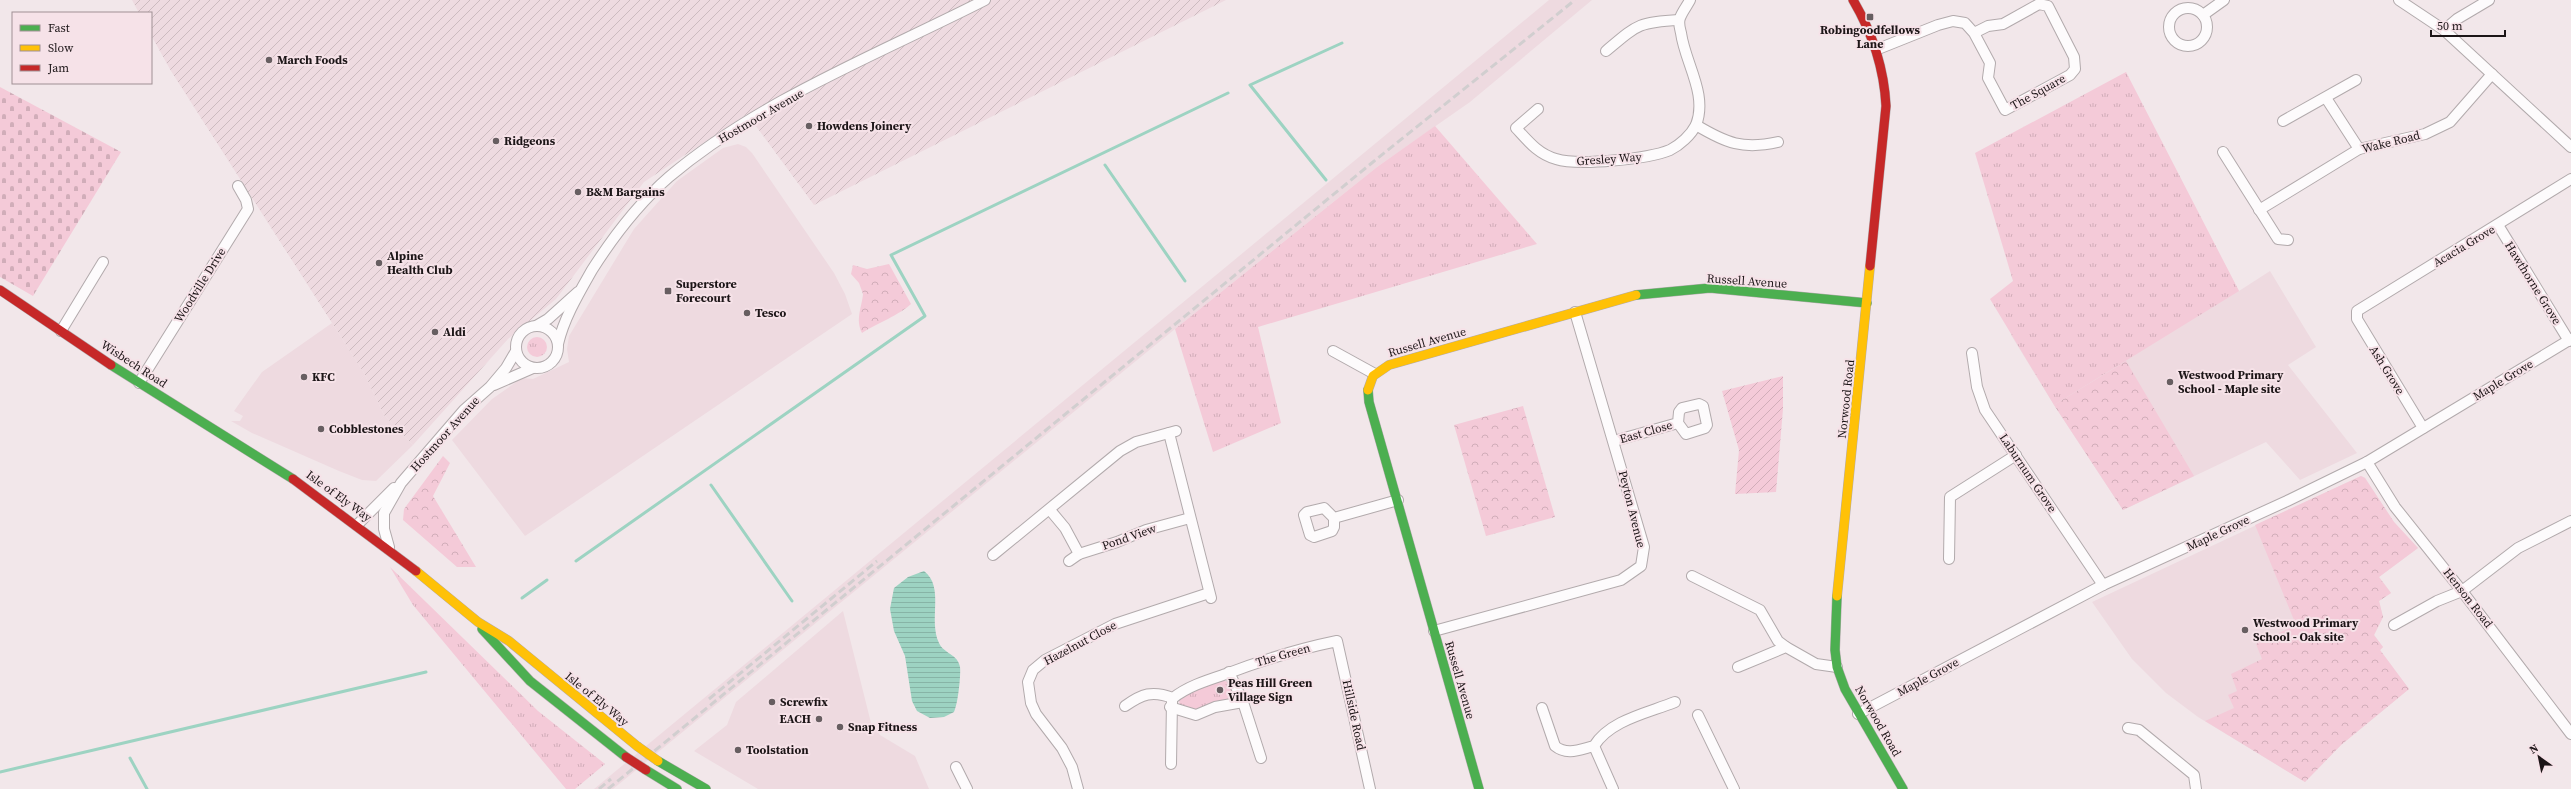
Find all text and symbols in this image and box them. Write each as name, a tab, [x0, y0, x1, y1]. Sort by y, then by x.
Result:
legend	[12, 12, 152, 84]
marker: Robingoodfellows Lane	[1865, 12, 1875, 22]
scale bar	[2431, 12, 2505, 38]
text: 50 m	[2437, 18, 2463, 34]
text: Fast	[48, 20, 70, 36]
place label: Robingoodfellows Lane	[1820, 22, 1920, 52]
text: Slow	[48, 40, 74, 56]
place label: March Foods	[277, 52, 348, 68]
marker: March Foods	[264, 55, 274, 65]
text: Jam	[47, 60, 69, 76]
street label: The Square	[2008, 70, 2068, 114]
street label: Hostmoor Avenue	[715, 85, 807, 147]
place label: Howdens Joinery	[817, 118, 912, 134]
marker: Howdens Joinery	[804, 121, 814, 131]
street label: Wake Road	[2360, 127, 2422, 157]
place label: Ridgeons	[504, 133, 556, 149]
marker: Ridgeons	[491, 136, 501, 146]
street label: Gresley Way	[1576, 149, 1643, 169]
place label: B&M Bargains	[586, 184, 665, 200]
marker: B&M Bargains	[573, 187, 583, 197]
street label: Acacia Grove	[2430, 221, 2498, 271]
street label: Hawthorne Grove	[2501, 238, 2565, 328]
street label: Woodville Drive	[171, 245, 229, 325]
place label: Alpine Health Club	[387, 248, 453, 278]
marker: Alpine Health Club	[374, 258, 384, 268]
street label: Russell Avenue	[1706, 270, 1788, 292]
place label: Superstore Forecourt	[676, 276, 737, 306]
marker: Superstore Forecourt	[663, 286, 673, 296]
place label: Tesco	[755, 305, 786, 321]
marker: Tesco	[742, 308, 752, 318]
street label: Russell Avenue	[1386, 323, 1468, 361]
place label: Aldi	[443, 324, 466, 340]
marker: Aldi	[430, 327, 440, 337]
street label: Wisbech Road	[98, 337, 170, 391]
street label: Ash Grove	[2366, 343, 2408, 397]
street label: Maple Grove	[2470, 356, 2536, 404]
street label: Norwood Road	[1834, 359, 1858, 439]
place label: Westwood Primary School - Maple site	[2178, 367, 2284, 397]
place label: KFC	[312, 369, 335, 385]
marker: KFC	[299, 372, 309, 382]
marker: Westwood Primary School - Maple site	[2165, 377, 2175, 387]
street label: Hostmoor Avenue	[407, 393, 483, 475]
street label: East Close	[1618, 417, 1674, 447]
place label: Cobblestones	[329, 421, 404, 437]
marker: Cobblestones	[316, 424, 326, 434]
street label: Laburnum Grove	[1996, 431, 2060, 515]
street label: Isle of Ely Way	[303, 467, 376, 526]
street label: Peyton Avenue	[1615, 469, 1649, 549]
street label: Maple Grove	[2184, 511, 2252, 555]
street label: Pond View	[1100, 520, 1159, 554]
street label: Henson Road	[2440, 565, 2496, 631]
place label: Westwood Primary School - Oak site	[2253, 615, 2359, 645]
street label: Hazelnut Close	[1041, 617, 1119, 669]
marker: Westwood Primary School - Oak site	[2240, 625, 2250, 635]
street label: Russell Avenue	[1441, 639, 1479, 721]
street label: The Green	[1254, 640, 1312, 670]
street label: Maple Grove	[1894, 654, 1962, 700]
street label: Isle of Ely Way	[562, 668, 633, 730]
place label: Peas Hill Green Village Sign	[1228, 675, 1313, 705]
street label: Hillside Road	[1339, 678, 1369, 752]
street label: Norwood Road	[1851, 683, 1905, 760]
marker: Peas Hill Green Village Sign	[1215, 685, 1225, 695]
place label: Screwfix	[780, 694, 828, 710]
marker: Screwfix	[767, 697, 777, 707]
place label: EACH	[779, 711, 811, 727]
marker: EACH	[814, 714, 824, 724]
place label: Snap Fitness	[848, 719, 918, 735]
marker: Snap Fitness	[835, 722, 845, 732]
north arrow	[2519, 737, 2559, 777]
text: N	[2526, 741, 2541, 758]
place label: Toolstation	[746, 742, 809, 758]
marker: Toolstation	[733, 745, 743, 755]

